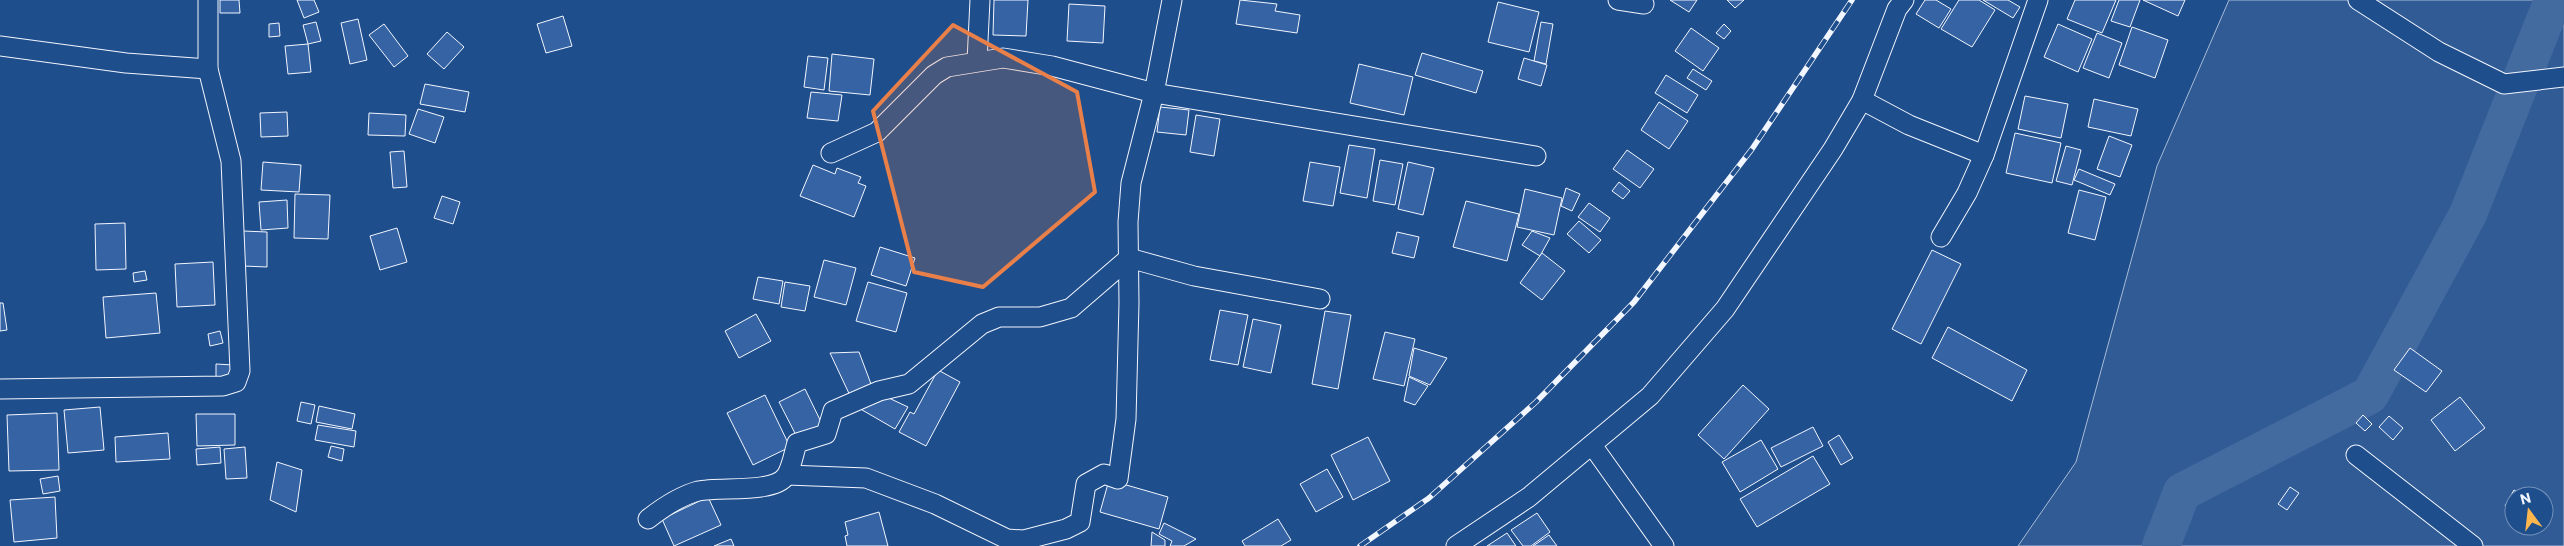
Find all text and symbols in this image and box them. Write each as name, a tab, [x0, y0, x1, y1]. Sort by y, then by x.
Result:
north arrow	[2504, 486, 2554, 536]
text: N	[2518, 488, 2533, 508]

